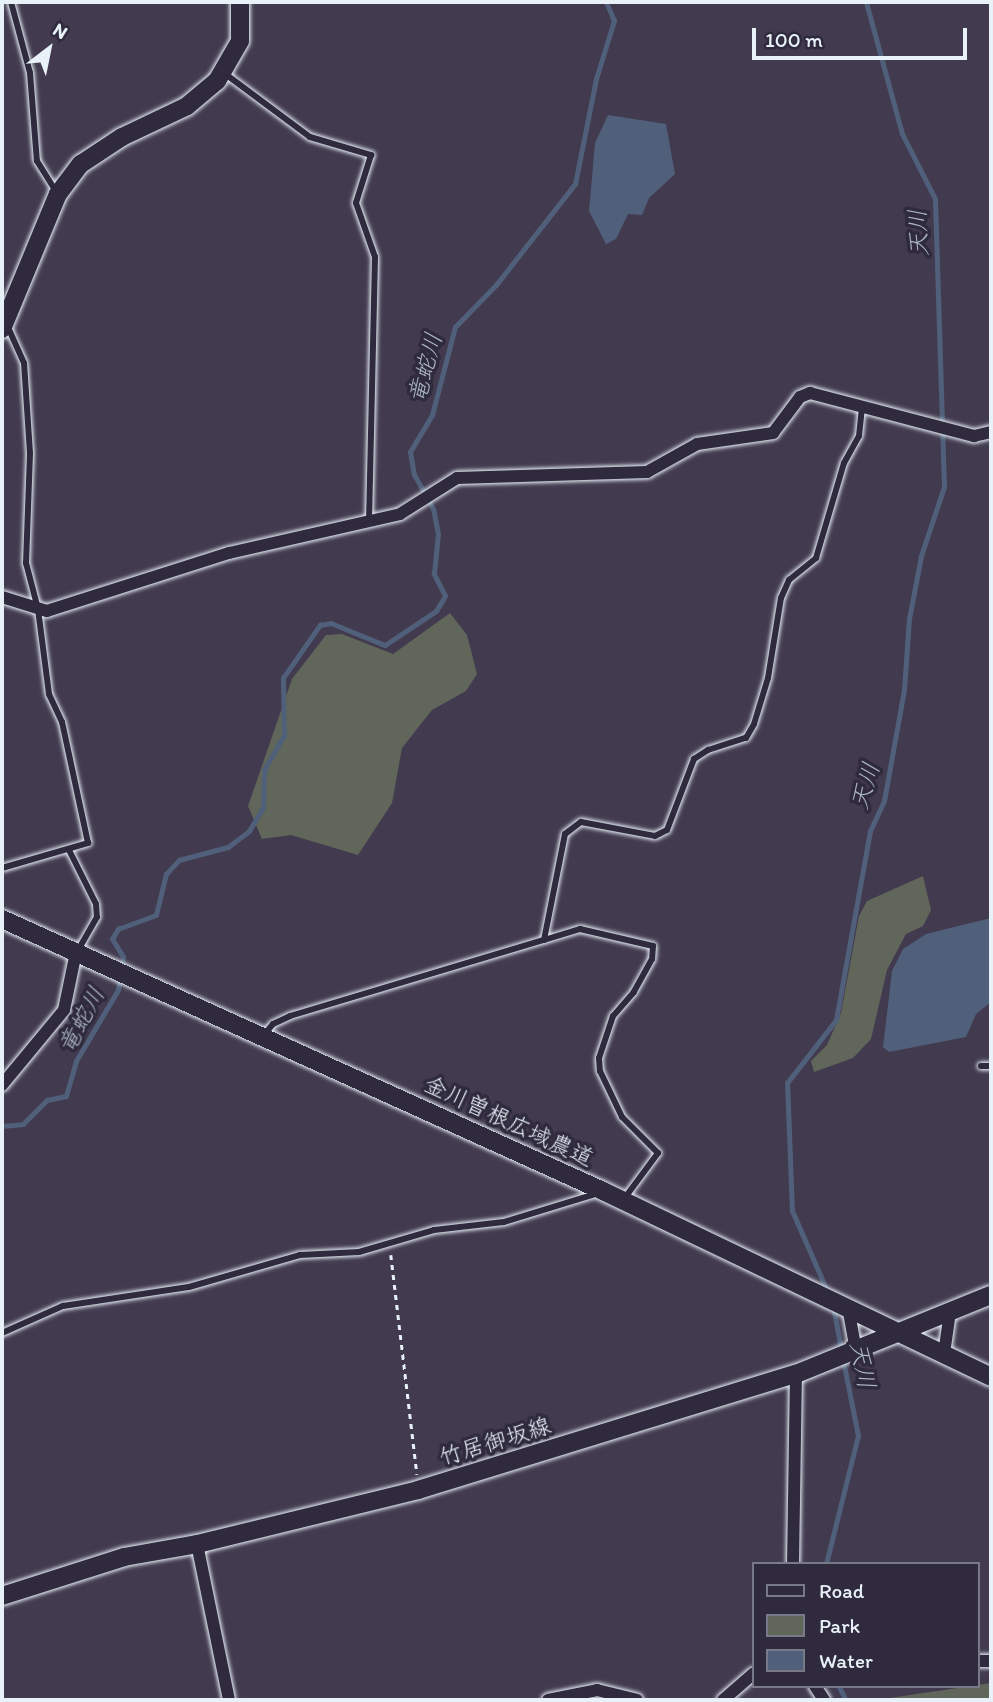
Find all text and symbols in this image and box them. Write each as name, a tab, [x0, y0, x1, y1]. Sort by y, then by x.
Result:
north arrow	[14, 14, 84, 84]
scale bar	[755, 14, 970, 58]
text: N	[49, 18, 72, 44]
text: 100 m	[765, 27, 823, 52]
water label: 天川	[902, 208, 934, 258]
water label: 竜蛇川	[402, 329, 448, 407]
water label: 天川	[845, 759, 885, 813]
water label: 竜蛇川	[51, 981, 111, 1059]
street label: 金川曽根広域農道	[420, 1070, 598, 1172]
water label: 天川	[844, 1339, 882, 1391]
street label: 竹居御坂線	[436, 1411, 554, 1471]
legend	[752, 1562, 979, 1688]
text: Road	[819, 1578, 864, 1603]
text: Park	[819, 1613, 860, 1638]
text: Water	[819, 1648, 873, 1673]

